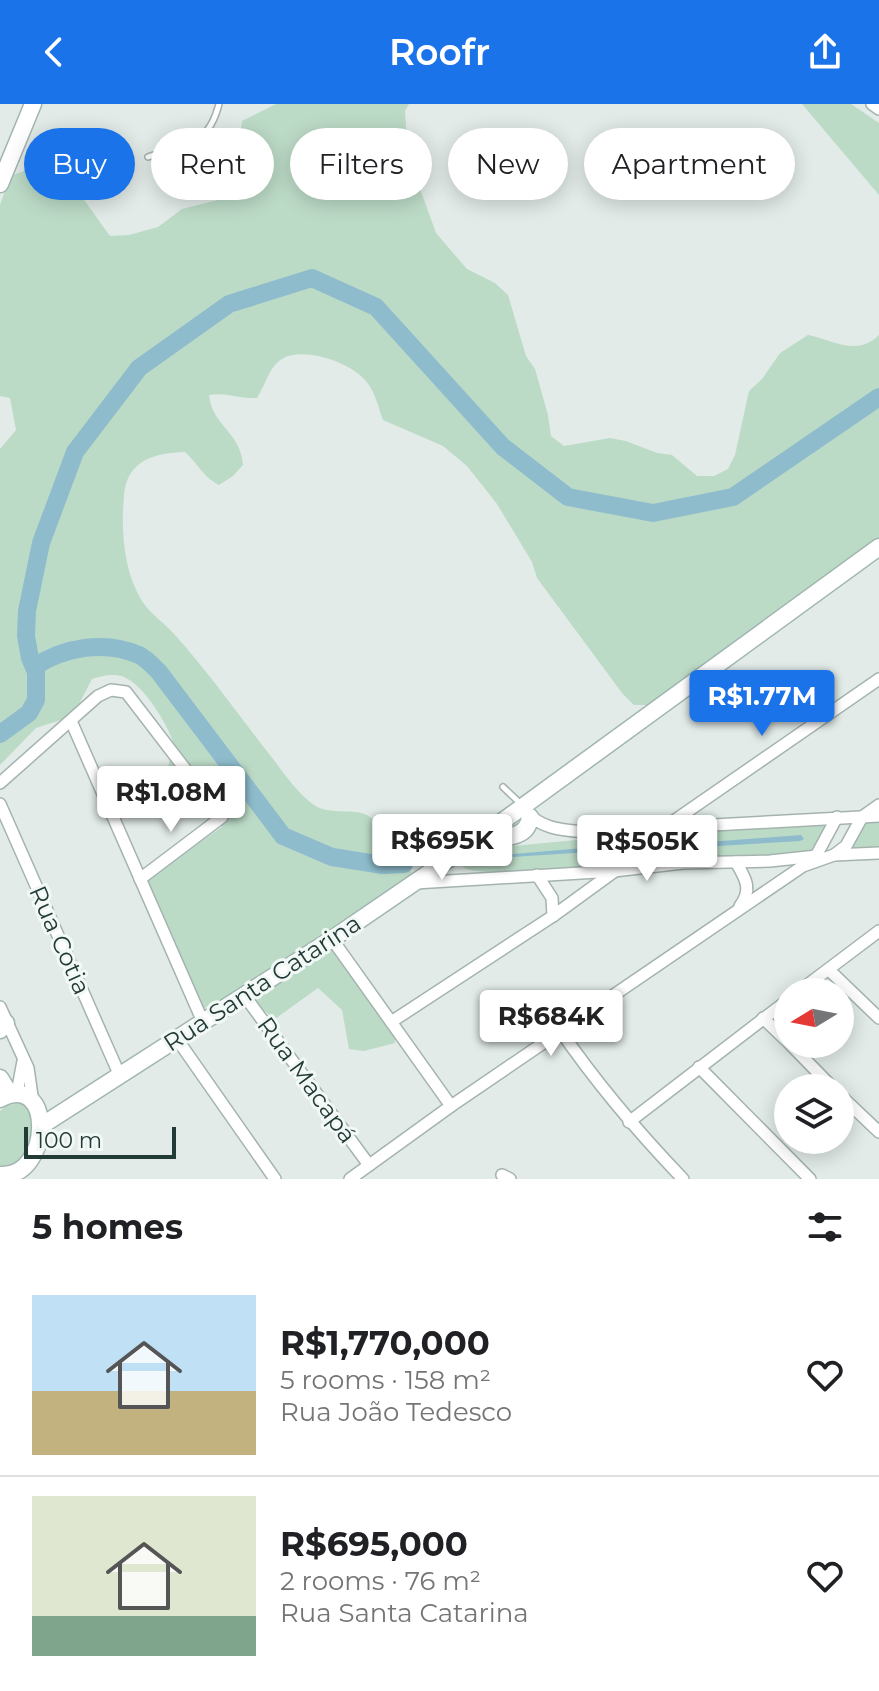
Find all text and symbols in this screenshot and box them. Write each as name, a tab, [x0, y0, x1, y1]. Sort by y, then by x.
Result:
icon: back	[32, 30, 76, 74]
text: Roofr	[389, 30, 490, 74]
icon: share	[803, 30, 847, 74]
chip: Buy	[24, 128, 135, 200]
chip: Rent	[151, 128, 274, 200]
chip: Filters	[290, 128, 432, 200]
chip: New	[448, 128, 568, 200]
chip: Apartment	[584, 128, 795, 200]
pin: R$1.77M	[688, 670, 836, 738]
text: R$1.77M	[707, 680, 817, 712]
pin: R$1.08M	[97, 766, 245, 834]
text: R$1.08M	[115, 776, 227, 808]
pin: R$695K	[377, 814, 507, 882]
pin: R$505K	[582, 815, 712, 883]
text: R$695K	[390, 824, 494, 856]
text: R$505K	[595, 825, 699, 857]
street label: Rua Cotia	[23, 881, 97, 999]
street label: Rua Santa Catarina	[158, 908, 366, 1058]
north arrow	[774, 978, 854, 1058]
map controls	[774, 978, 854, 1154]
pin: R$684K	[486, 990, 616, 1058]
text: R$684K	[498, 1000, 604, 1032]
street label: Rua Macapá	[251, 1011, 363, 1149]
button: layers	[774, 1074, 854, 1154]
scale bar	[24, 1123, 176, 1159]
text: 100 m	[36, 1127, 102, 1154]
icon: filters	[803, 1205, 847, 1249]
text: 5 homes	[32, 1206, 183, 1248]
text: R$1,770,000	[280, 1322, 490, 1364]
icon: home	[96, 1327, 192, 1423]
icon: heart	[803, 1353, 847, 1397]
text: 5 rooms · 158 m²	[280, 1364, 491, 1396]
text: Rua João Tedesco	[280, 1396, 512, 1428]
text: R$695,000	[280, 1523, 468, 1565]
icon: home	[96, 1528, 192, 1624]
icon: heart	[803, 1554, 847, 1598]
text: 2 rooms · 76 m²	[280, 1565, 481, 1597]
text: Rua Santa Catarina	[280, 1597, 529, 1629]

